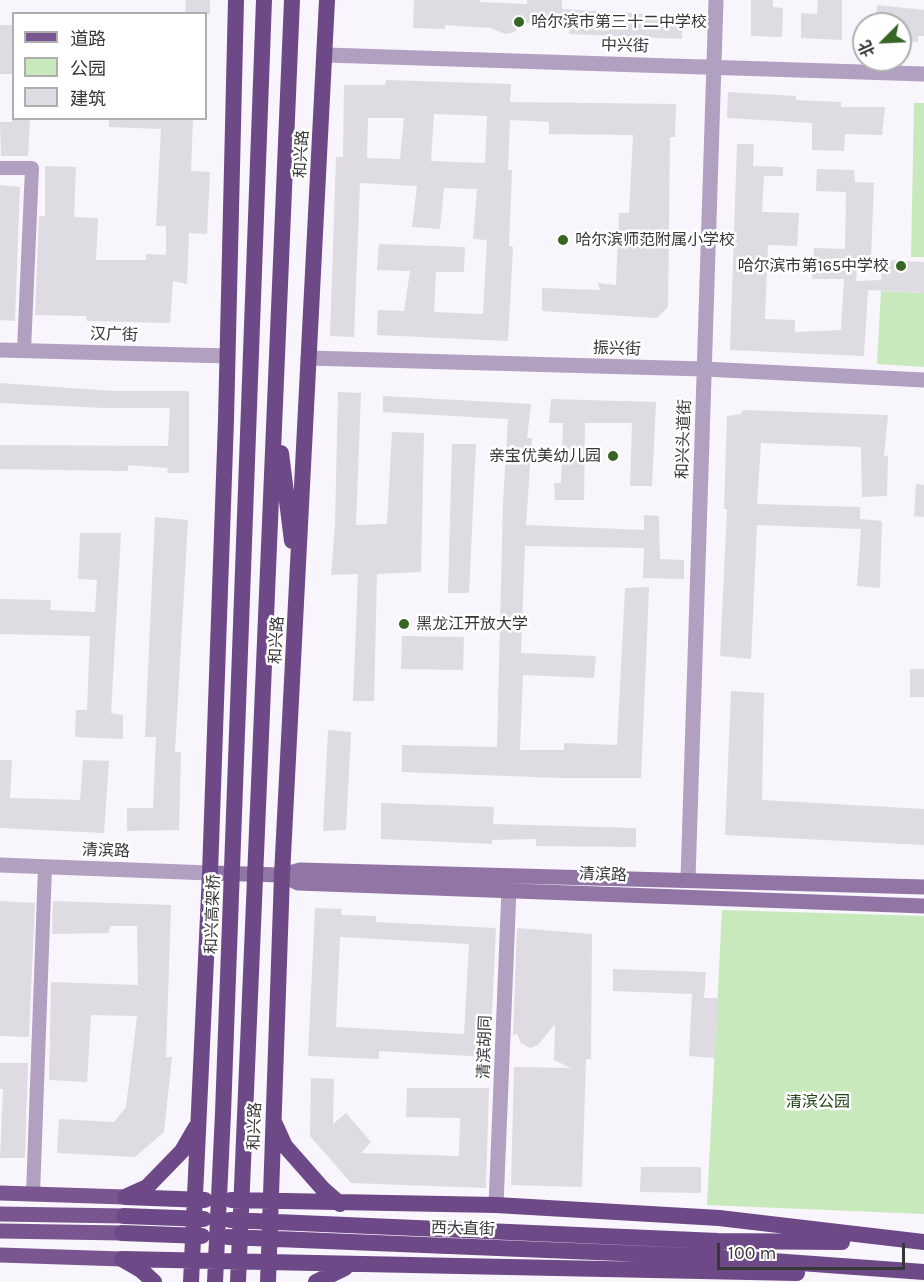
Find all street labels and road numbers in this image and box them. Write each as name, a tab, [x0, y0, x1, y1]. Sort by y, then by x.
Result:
street label: 中兴街	[601, 36, 649, 56]
street label: 和兴路	[291, 130, 313, 178]
street label: 汉广街	[90, 325, 138, 345]
street label: 振兴街	[593, 339, 641, 359]
street label: 和兴头道街	[673, 399, 695, 479]
street label: 和兴路	[266, 616, 288, 664]
street label: 清滨路	[82, 841, 130, 861]
street label: 清滨路	[579, 865, 627, 885]
street label: 和兴高架桥	[202, 874, 224, 954]
street label: 清滨胡同	[474, 1015, 496, 1079]
street label: 和兴路	[245, 1102, 265, 1150]
street label: 西大直街	[431, 1218, 495, 1240]

